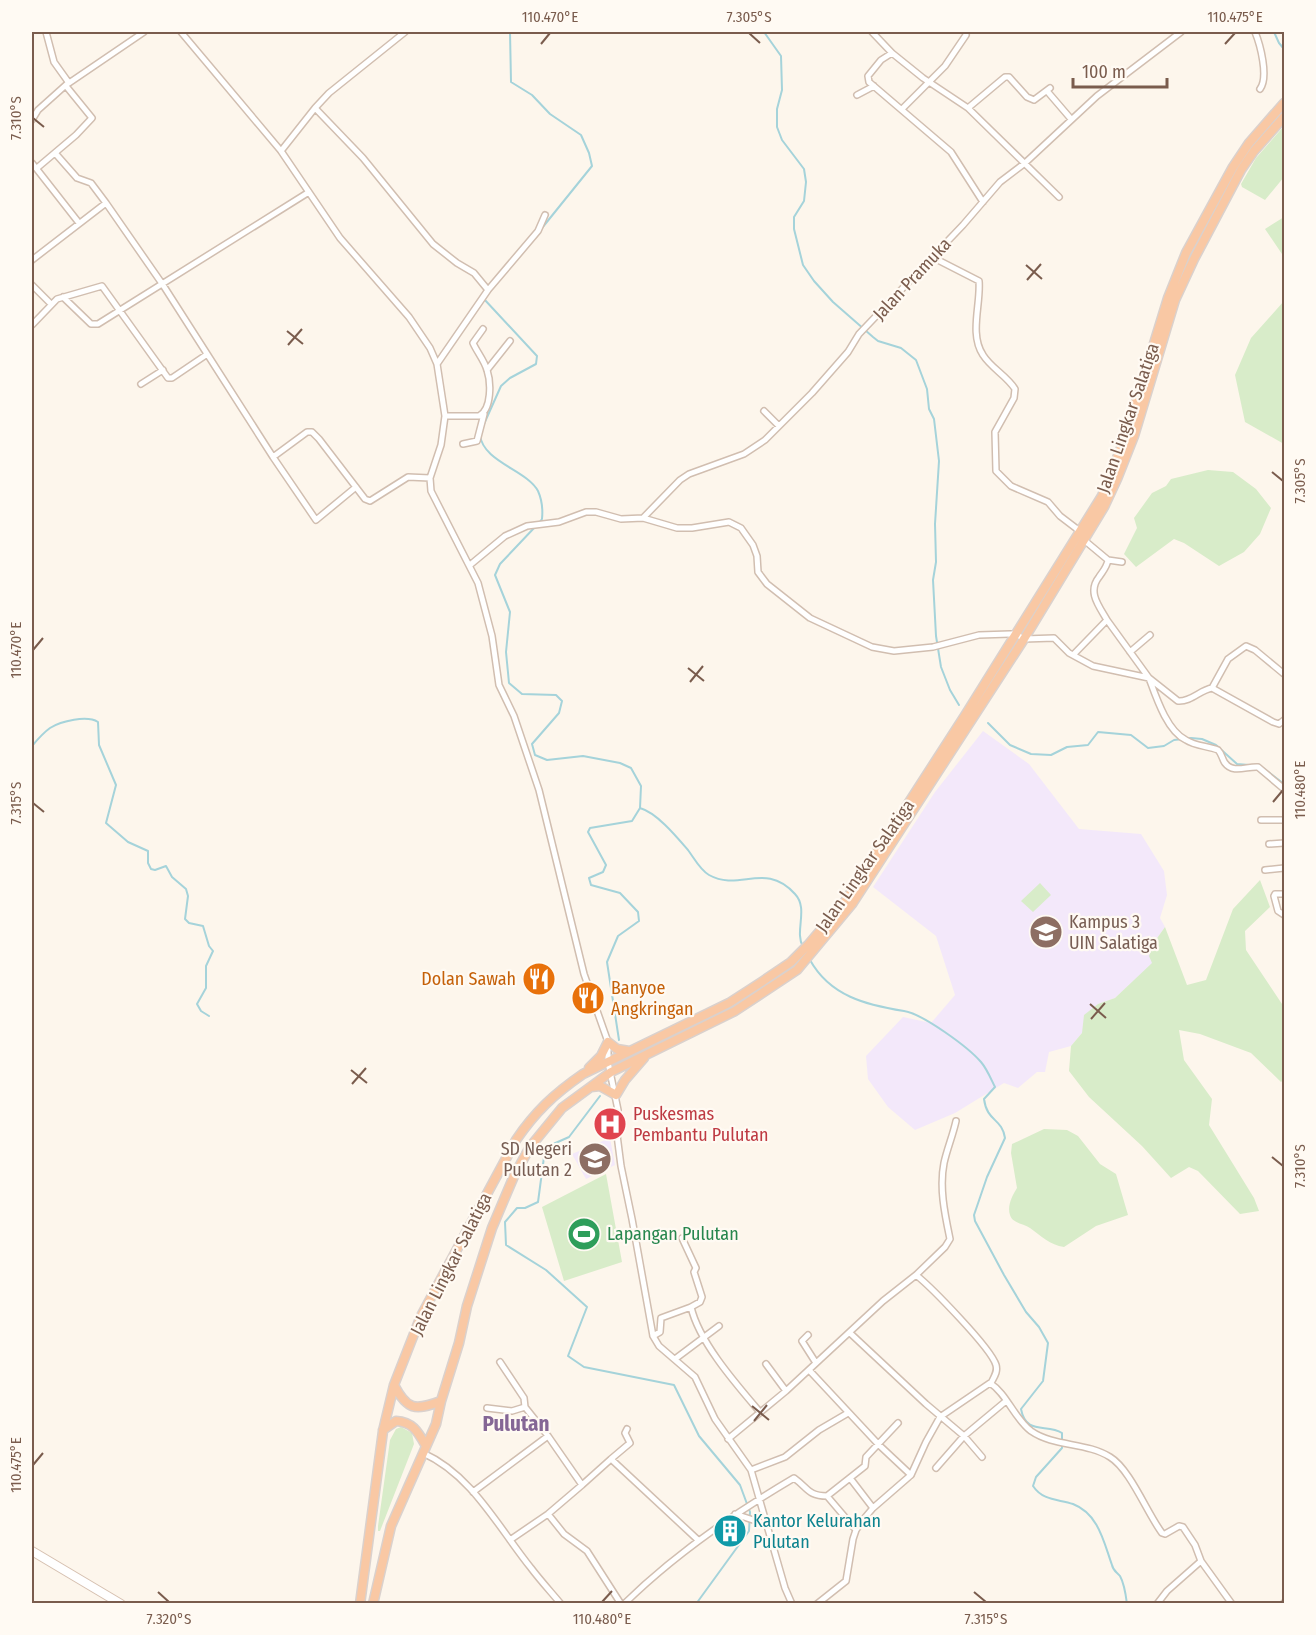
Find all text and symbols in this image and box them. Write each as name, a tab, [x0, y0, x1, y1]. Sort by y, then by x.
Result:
text: 110.470°E	[522, 8, 578, 26]
text: 7.305°S	[726, 8, 772, 26]
text: 110.475°E	[1207, 8, 1263, 26]
scale bar	[1073, 51, 1168, 89]
text: 100 m	[1082, 61, 1126, 83]
text: 7.310°S	[7, 96, 25, 140]
street label: Jalan Pramuka	[868, 233, 956, 325]
street label: Jalan Lingkar Salatiga	[1092, 340, 1164, 496]
text: 7.305°S	[1291, 458, 1309, 504]
text: 110.470°E	[7, 622, 25, 678]
text: 110.480°E	[1291, 761, 1309, 819]
text: 7.315°S	[7, 782, 25, 824]
street label: Jalan Lingkar Salatiga	[811, 795, 919, 937]
place label: Kampus 3 UIN Salatiga	[1069, 911, 1158, 954]
school or university icon: Kampus 3 UIN Salatiga	[1028, 914, 1064, 950]
restaurant icon: Dolan Sawah	[521, 961, 557, 997]
place label: Dolan Sawah	[421, 968, 516, 990]
place label: Banyoe Angkringan	[611, 977, 694, 1020]
restaurant icon: Banyoe Angkringan	[570, 980, 606, 1016]
place label: Puskesmas Pembantu Pulutan	[633, 1103, 769, 1146]
hospital icon: Puskesmas Pembantu Pulutan	[592, 1106, 628, 1142]
place label: SD Negeri Pulutan 2	[501, 1138, 572, 1181]
school or university icon: SD Negeri Pulutan 2	[577, 1141, 613, 1177]
text: 7.310°S	[1291, 1144, 1309, 1188]
street label: Jalan Lingkar Salatiga	[406, 1189, 497, 1339]
sports icon: Lapangan Pulutan	[566, 1216, 602, 1252]
place label: Lapangan Pulutan	[607, 1223, 739, 1245]
district label: Pulutan	[482, 1411, 550, 1437]
text: 110.475°E	[7, 1437, 25, 1493]
place label: Kantor Kelurahan Pulutan	[753, 1510, 881, 1553]
building icon: Kantor Kelurahan Pulutan	[712, 1513, 748, 1549]
text: 7.320°S	[147, 1610, 191, 1628]
text: 110.480°E	[573, 1610, 631, 1628]
text: 7.315°S	[965, 1610, 1007, 1628]

